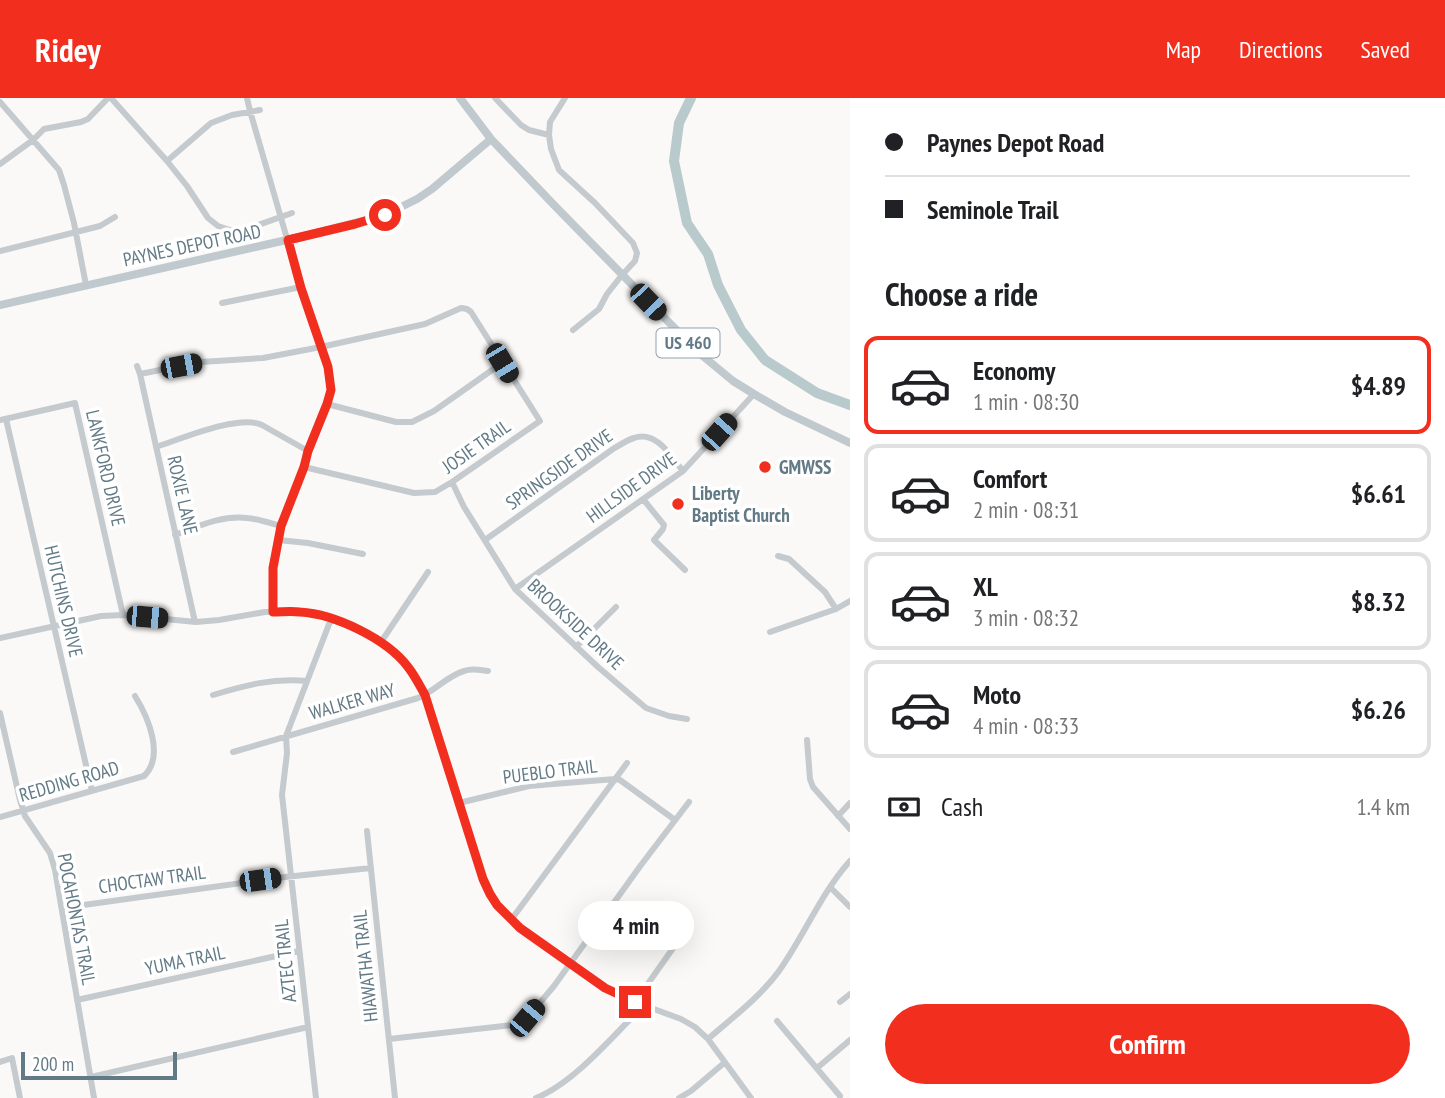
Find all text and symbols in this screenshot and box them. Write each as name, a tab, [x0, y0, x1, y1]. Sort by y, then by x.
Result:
text: Ridey	[35, 28, 101, 71]
text: Map	[1166, 34, 1201, 65]
text: Directions	[1239, 34, 1323, 65]
text: Saved	[1361, 34, 1410, 65]
text: Paynes Depot Road	[927, 126, 1104, 159]
text: Seminole Trail	[927, 193, 1058, 226]
route start	[369, 199, 401, 231]
street label: PAYNES DEPOT ROAD	[121, 219, 263, 271]
text: Choose a ride	[885, 273, 1038, 315]
car	[626, 280, 671, 324]
road number: US 460	[656, 328, 720, 358]
car	[483, 340, 522, 386]
car	[159, 352, 204, 380]
icon: car	[889, 354, 952, 417]
text: Economy	[973, 354, 1055, 387]
text: $4.89	[1351, 369, 1406, 402]
text: 1 min · 08:30	[973, 387, 1079, 416]
street label: LANKFORD DRIVE	[81, 408, 131, 528]
car	[698, 409, 741, 455]
street label: JOSIE TRAIL	[436, 414, 515, 479]
street label: SPRINGSIDE DRIVE	[501, 423, 617, 515]
street label: HILLSIDE DRIVE	[581, 446, 681, 528]
street label: ROXIE LANE	[162, 453, 204, 537]
place label: GMWSS	[779, 455, 831, 479]
marker: GMWSS	[757, 459, 773, 475]
icon: car	[889, 462, 952, 525]
text: Comfort	[973, 462, 1047, 495]
text: $6.61	[1351, 477, 1406, 510]
place label: Liberty Baptist Church	[692, 481, 790, 527]
text: 2 min · 08:31	[973, 495, 1079, 524]
marker: Liberty Baptist Church	[670, 496, 686, 512]
street label: HUTCHINS DRIVE	[39, 543, 89, 659]
icon: car	[889, 570, 952, 633]
text: XL	[973, 570, 998, 603]
street label: BROOKSIDE DRIVE	[523, 573, 629, 675]
text: $8.32	[1351, 585, 1406, 618]
text: 3 min · 08:32	[973, 603, 1079, 632]
car	[126, 605, 169, 629]
street label: WALKER WAY	[306, 677, 398, 725]
icon: car	[889, 678, 952, 741]
text: Moto	[973, 678, 1021, 711]
text: $6.26	[1351, 693, 1406, 726]
text: 4 min · 08:33	[973, 711, 1079, 740]
street label: PUEBLO TRAIL	[501, 753, 599, 789]
street label: REDDING ROAD	[16, 755, 122, 807]
icon: cash	[885, 788, 923, 826]
text: Cash	[941, 790, 983, 823]
text: 1.4 km	[1356, 792, 1410, 821]
street label: POCAHONTAS TRAIL	[52, 851, 102, 987]
street label: CHOCTAW TRAIL	[97, 860, 207, 898]
car	[238, 867, 283, 893]
callout: 4 min	[577, 900, 693, 950]
street label: HIAWATHA TRAIL	[347, 909, 383, 1023]
text: 4 min	[613, 911, 659, 940]
street label: AZTEC TRAIL	[269, 918, 301, 1004]
street label: YUMA TRAIL	[143, 940, 227, 980]
route end	[619, 986, 651, 1018]
car	[506, 995, 549, 1041]
button: Confirm	[885, 1004, 1410, 1084]
scale bar	[21, 1049, 177, 1081]
text: 200 m	[32, 1052, 74, 1076]

